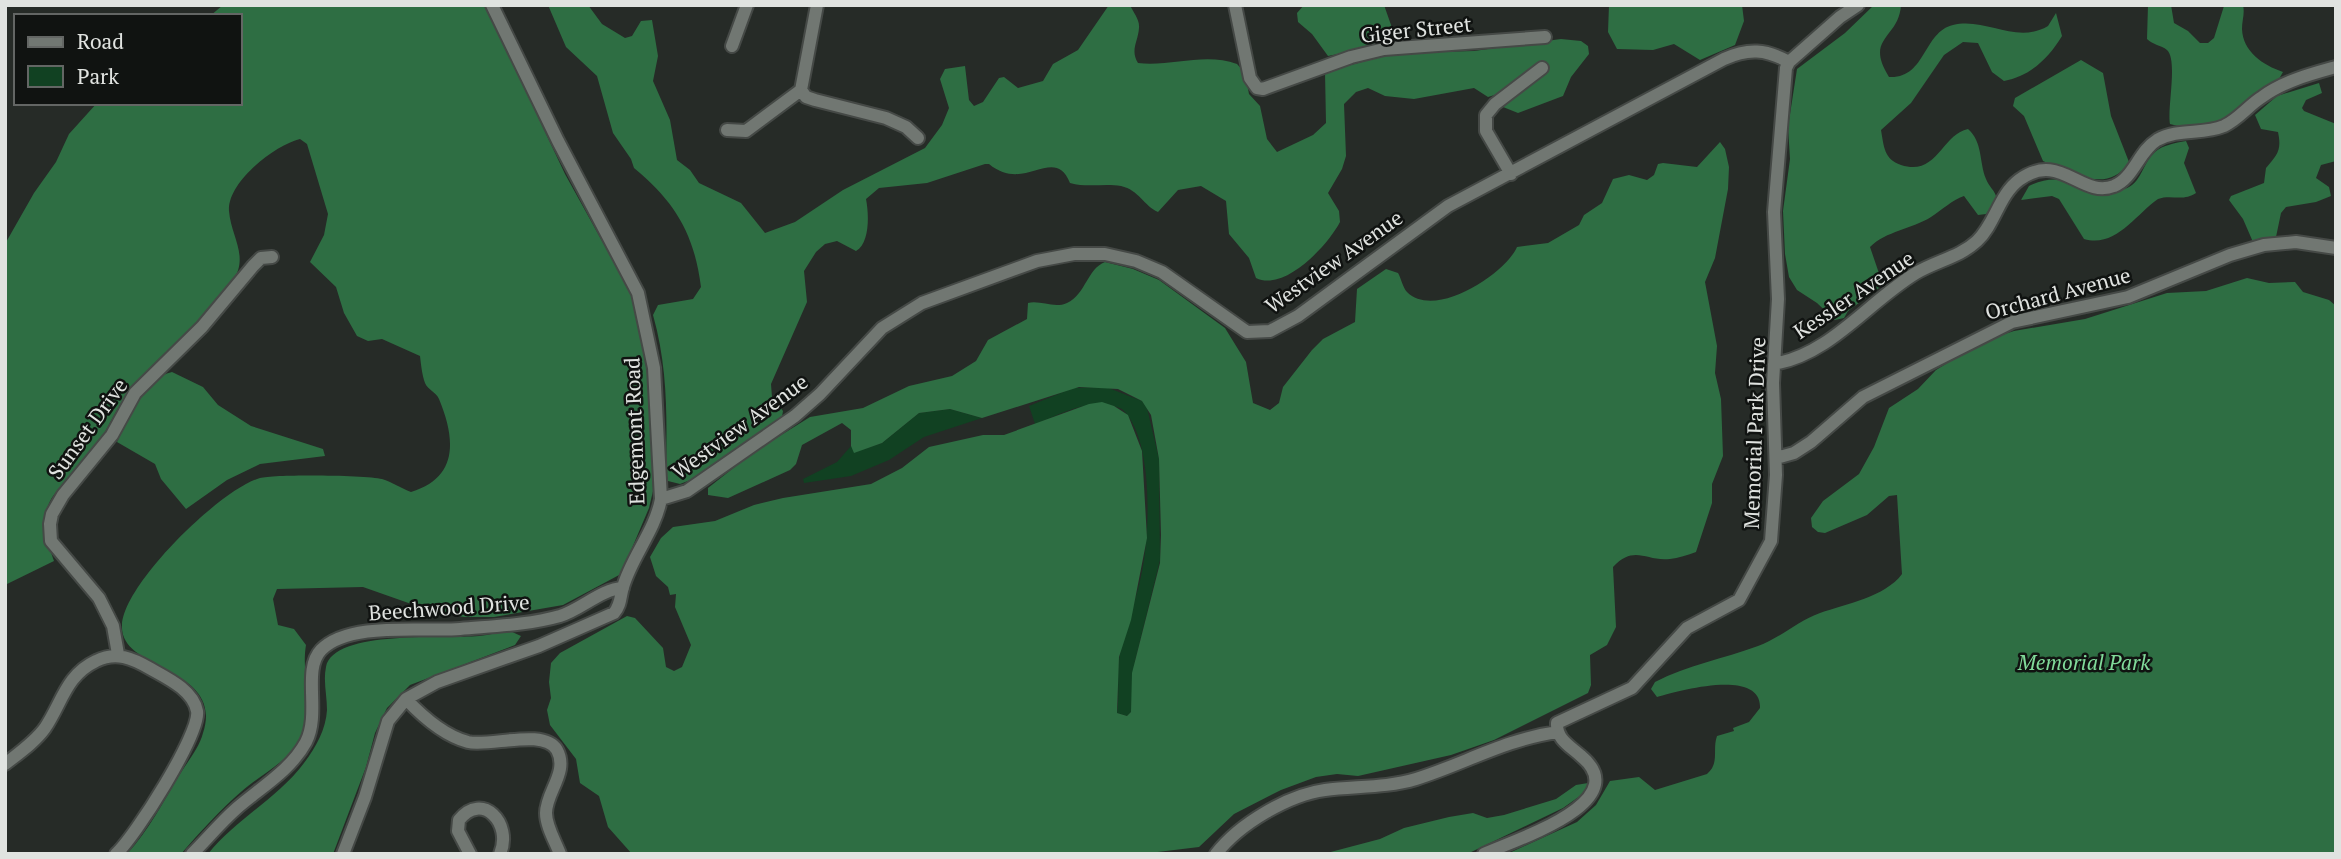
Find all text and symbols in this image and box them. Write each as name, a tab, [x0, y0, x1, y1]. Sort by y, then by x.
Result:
street label: Giger Street	[1359, 9, 1473, 49]
legend	[14, 14, 242, 105]
text: Road	[77, 27, 124, 55]
text: Park	[77, 62, 119, 90]
street label: Westview Avenue	[1259, 203, 1408, 319]
street label: Kessler Avenue	[1788, 243, 1919, 345]
street label: Orchard Avenue	[1982, 260, 2134, 326]
street label: Memorial Park Drive	[1737, 336, 1771, 529]
street label: Edgemont Road	[617, 357, 651, 505]
street label: Westview Avenue	[666, 367, 813, 485]
street label: Sunset Drive	[41, 372, 133, 485]
street label: Beechwood Drive	[368, 587, 530, 627]
park label: Memorial Park	[2017, 648, 2151, 676]

